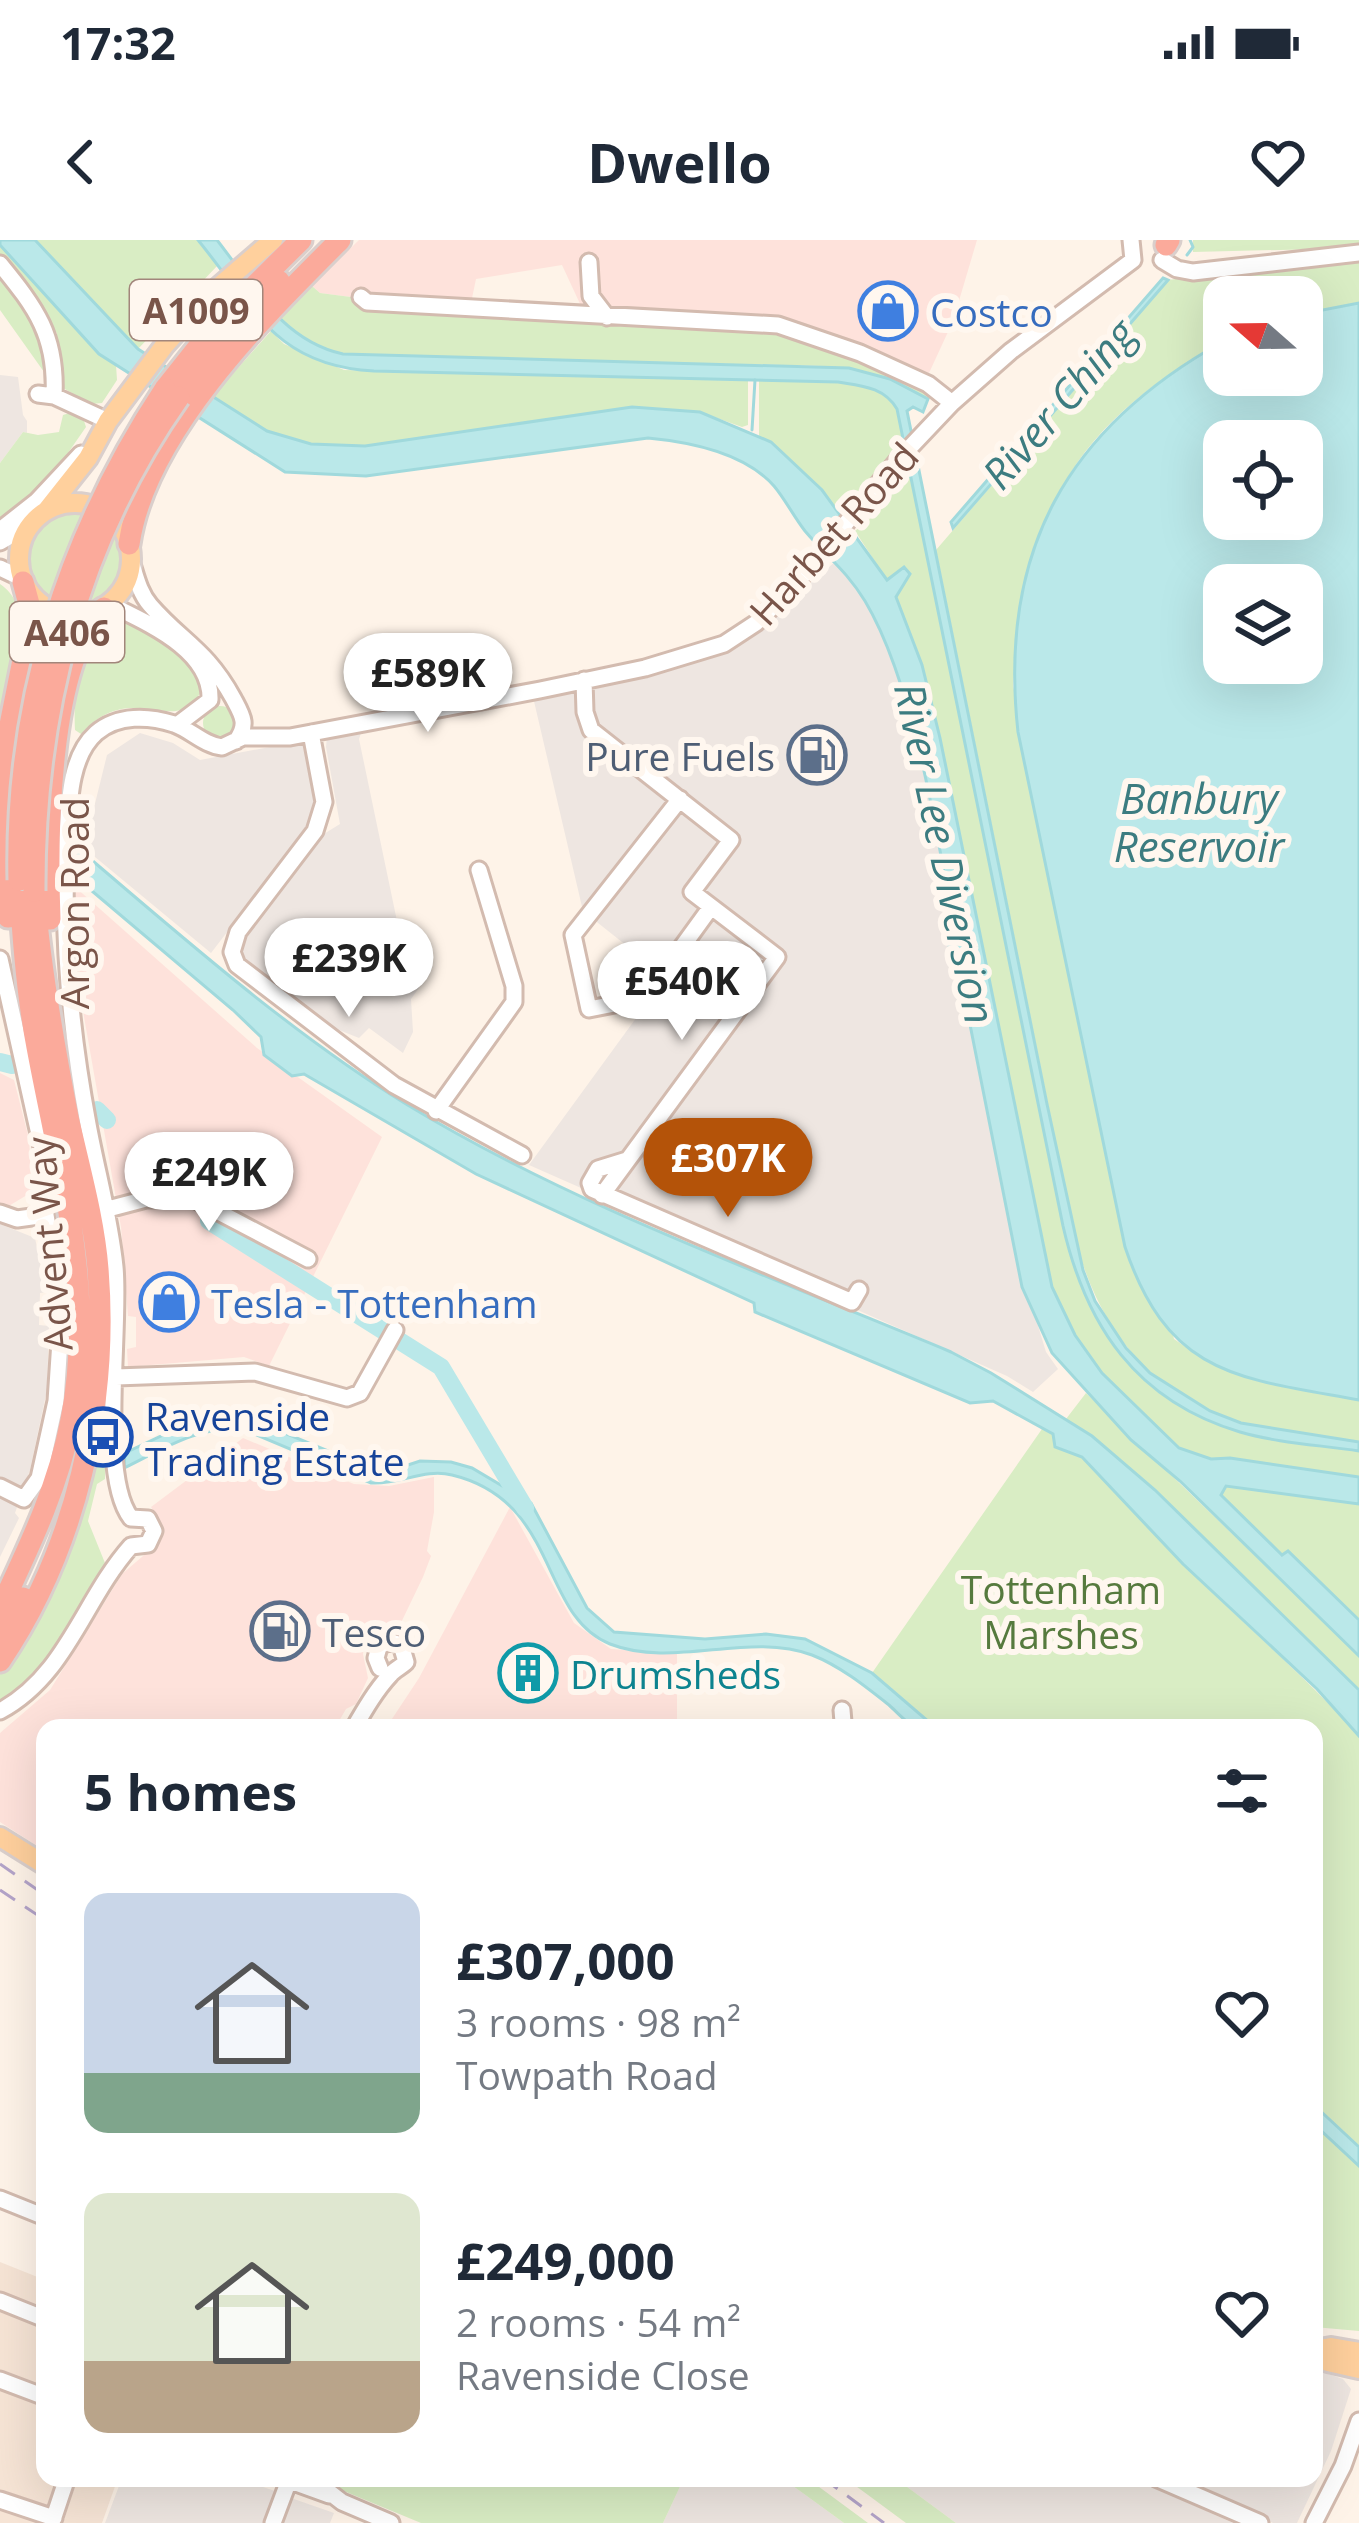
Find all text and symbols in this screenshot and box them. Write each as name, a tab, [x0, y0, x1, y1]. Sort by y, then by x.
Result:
text: 17:32	[60, 12, 176, 73]
text: Dwello	[587, 125, 772, 199]
icon: back	[48, 129, 114, 195]
icon: heart	[1245, 129, 1311, 195]
north arrow	[1203, 276, 1323, 396]
map controls	[1203, 276, 1323, 684]
road number: A1009	[130, 280, 262, 340]
shop icon: Costco	[857, 280, 919, 342]
place label: Costco	[930, 285, 1053, 338]
water label: River Ching	[968, 304, 1149, 500]
button: locate	[1203, 420, 1323, 540]
street label: Harbet Road	[737, 430, 929, 636]
button: layers	[1203, 564, 1323, 684]
road number: A406	[10, 602, 124, 662]
pin: £589K	[344, 633, 512, 735]
text: £589K	[370, 645, 486, 698]
water label: River Lee Diversion	[882, 677, 1010, 1029]
fuel station icon: Pure Fuels	[786, 724, 848, 786]
place label: Pure Fuels	[585, 729, 775, 782]
water label: Banbury Reservoir	[1114, 769, 1286, 874]
street label: Argon Road	[47, 797, 100, 1009]
pin: £239K	[265, 918, 433, 1020]
text: £239K	[291, 930, 407, 983]
pin: £540K	[598, 941, 766, 1043]
text: £540K	[624, 953, 740, 1006]
pin: £307K	[644, 1118, 812, 1220]
text: £307K	[670, 1130, 786, 1183]
pin: £249K	[125, 1132, 293, 1234]
street label: Advent Way	[12, 1134, 84, 1353]
text: £249K	[151, 1144, 267, 1197]
shop icon: Tesla - Tottenham	[138, 1271, 200, 1333]
place label: Tesla - Tottenham	[211, 1276, 538, 1329]
place label: Ravenside Trading Estate	[145, 1389, 405, 1487]
bus stop icon: Ravenside Trading Estate	[72, 1406, 134, 1468]
park label: Tottenham Marshes	[961, 1562, 1161, 1660]
fuel station icon: Tesco	[249, 1600, 311, 1662]
place label: Tesco	[322, 1605, 426, 1658]
building icon: Drumsheds	[497, 1642, 559, 1704]
place label: Drumsheds	[570, 1647, 781, 1700]
text: 5 homes	[84, 1756, 297, 1826]
icon: filters	[1209, 1758, 1275, 1824]
text: £307,000	[456, 1925, 675, 1995]
icon: home	[180, 1941, 324, 2085]
icon: heart	[1209, 1980, 1275, 2046]
text: 3 rooms · 98 m²	[456, 1995, 741, 2048]
text: Towpath Road	[456, 2048, 718, 2101]
text: £249,000	[456, 2225, 675, 2295]
icon: home	[180, 2241, 324, 2385]
icon: heart	[1209, 2280, 1275, 2346]
text: 2 rooms · 54 m²	[456, 2295, 741, 2348]
text: Ravenside Close	[456, 2348, 750, 2401]

